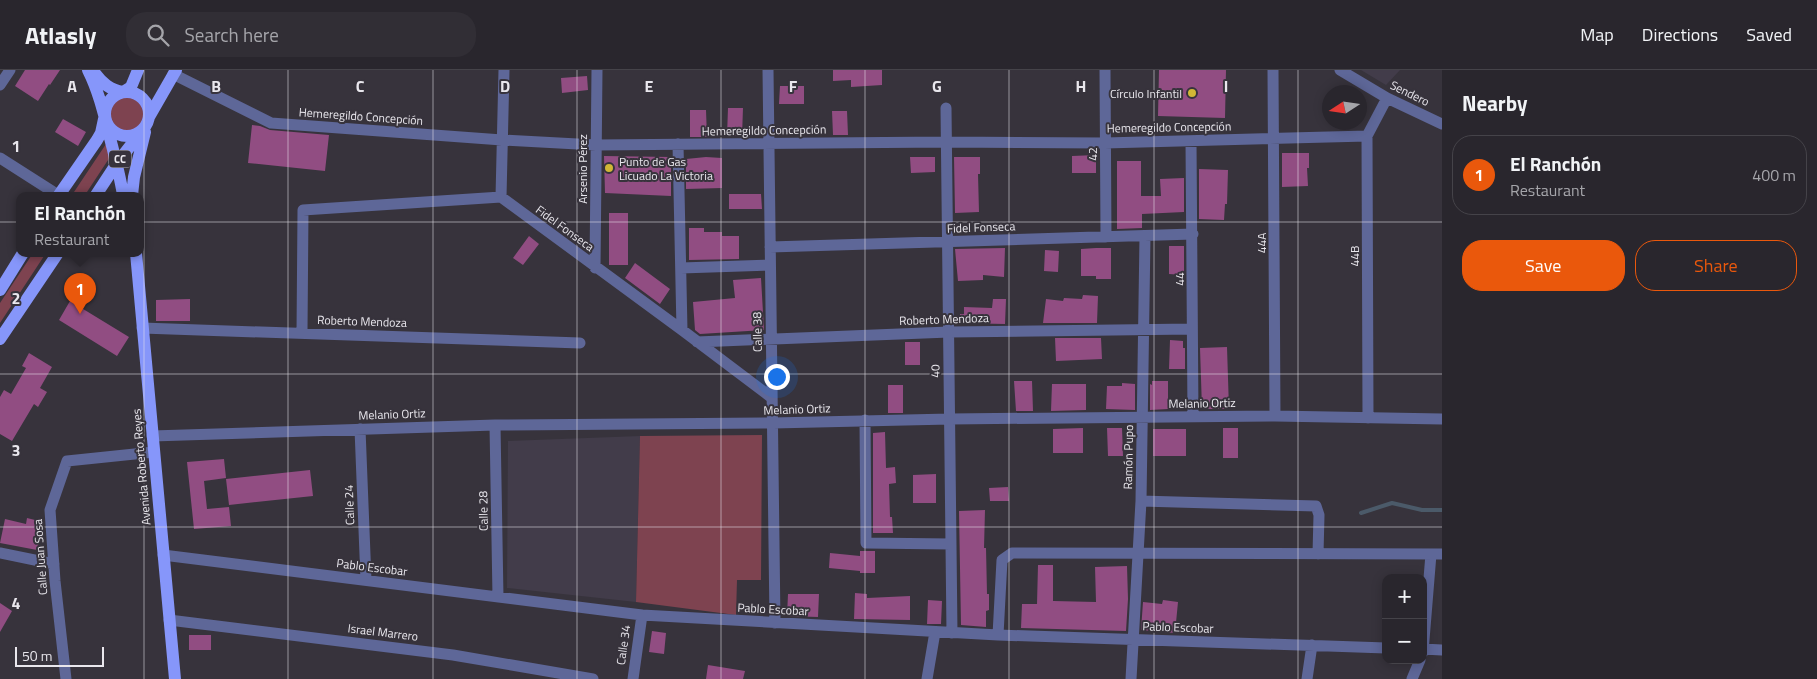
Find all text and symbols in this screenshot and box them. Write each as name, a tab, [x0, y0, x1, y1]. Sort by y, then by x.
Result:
search box	[126, 12, 476, 57]
text: Atlasly	[25, 17, 96, 53]
text: Search here	[184, 20, 279, 49]
icon: search	[144, 21, 172, 49]
text: Map	[1580, 21, 1614, 48]
text: Directions	[1642, 21, 1718, 48]
text: Saved	[1746, 21, 1792, 48]
text: A	[67, 74, 77, 98]
text: B	[211, 74, 221, 98]
text: C	[356, 74, 365, 98]
text: D	[500, 74, 510, 98]
text: E	[645, 74, 654, 98]
text: F	[789, 74, 798, 98]
text: G	[932, 74, 942, 98]
text: H	[1076, 74, 1086, 98]
text: I	[1224, 74, 1228, 98]
street label: Sendero	[1387, 75, 1433, 111]
place label: Círculo Infantil	[1110, 84, 1182, 103]
north arrow	[1322, 85, 1367, 130]
marker: Círculo Infantil	[1186, 87, 1198, 99]
text: Nearby	[1462, 87, 1527, 119]
street label: Hemeregildo Concepción	[298, 102, 424, 130]
street label: Hemeregildo Concepción	[1107, 116, 1231, 138]
street label: Hemeregildo Concepción	[702, 119, 826, 141]
text: 1	[12, 134, 20, 158]
street label: Arsenio Pérez	[573, 134, 592, 204]
street label: 42	[1083, 147, 1102, 161]
text: El Ranchón	[1510, 149, 1601, 178]
road number: CC	[109, 150, 131, 168]
place label: Punto de Gas Licuado La Victoria	[619, 152, 713, 185]
marker: Punto de Gas Licuado La Victoria	[603, 162, 615, 174]
text: 1	[1475, 163, 1483, 187]
text: 400 m	[1752, 163, 1796, 187]
text: Restaurant	[1510, 178, 1585, 202]
popup	[16, 192, 144, 257]
text: El Ranchón	[34, 198, 126, 227]
street label: Fidel Fonseca	[532, 200, 598, 256]
street label: Fidel Fonseca	[946, 216, 1016, 238]
text: Restaurant	[34, 227, 109, 251]
street label: 44A	[1252, 233, 1271, 253]
button: Save	[1462, 240, 1625, 291]
button: Share	[1635, 240, 1797, 291]
street label: 44B	[1345, 246, 1364, 266]
street label: 44	[1170, 272, 1189, 286]
pin: 1	[64, 273, 96, 314]
text: 2	[12, 286, 20, 310]
street label: Roberto Mendoza	[899, 308, 989, 330]
street label: Roberto Mendoza	[317, 310, 407, 332]
street label: Calle 38	[747, 311, 767, 352]
your location	[764, 364, 790, 390]
street label: 40	[925, 364, 945, 378]
street label: Melanio Ortiz	[1168, 393, 1236, 413]
street label: Melanio Ortiz	[763, 398, 831, 420]
street label: Melanio Ortiz	[358, 403, 426, 425]
street label: Avenida Roberto Reyes	[126, 408, 156, 526]
street label: Ramón Pupo	[1118, 424, 1138, 490]
text: 3	[12, 438, 20, 462]
street label: Calle 24	[339, 484, 359, 525]
street label: Calle 28	[473, 490, 493, 531]
street label: Calle Juan Sosa	[28, 518, 52, 596]
street label: Pablo Escobar	[335, 553, 409, 581]
map controls	[1382, 574, 1427, 664]
button: +	[1382, 574, 1427, 619]
text: 4	[12, 591, 21, 615]
street label: Pablo Escobar	[737, 598, 809, 620]
street label: Pablo Escobar	[1142, 616, 1214, 638]
street label: Israel Marrero	[347, 618, 419, 646]
button: −	[1382, 619, 1427, 664]
street label: Calle 34	[611, 623, 635, 666]
scale bar	[15, 644, 104, 667]
text: 50 m	[22, 645, 52, 666]

